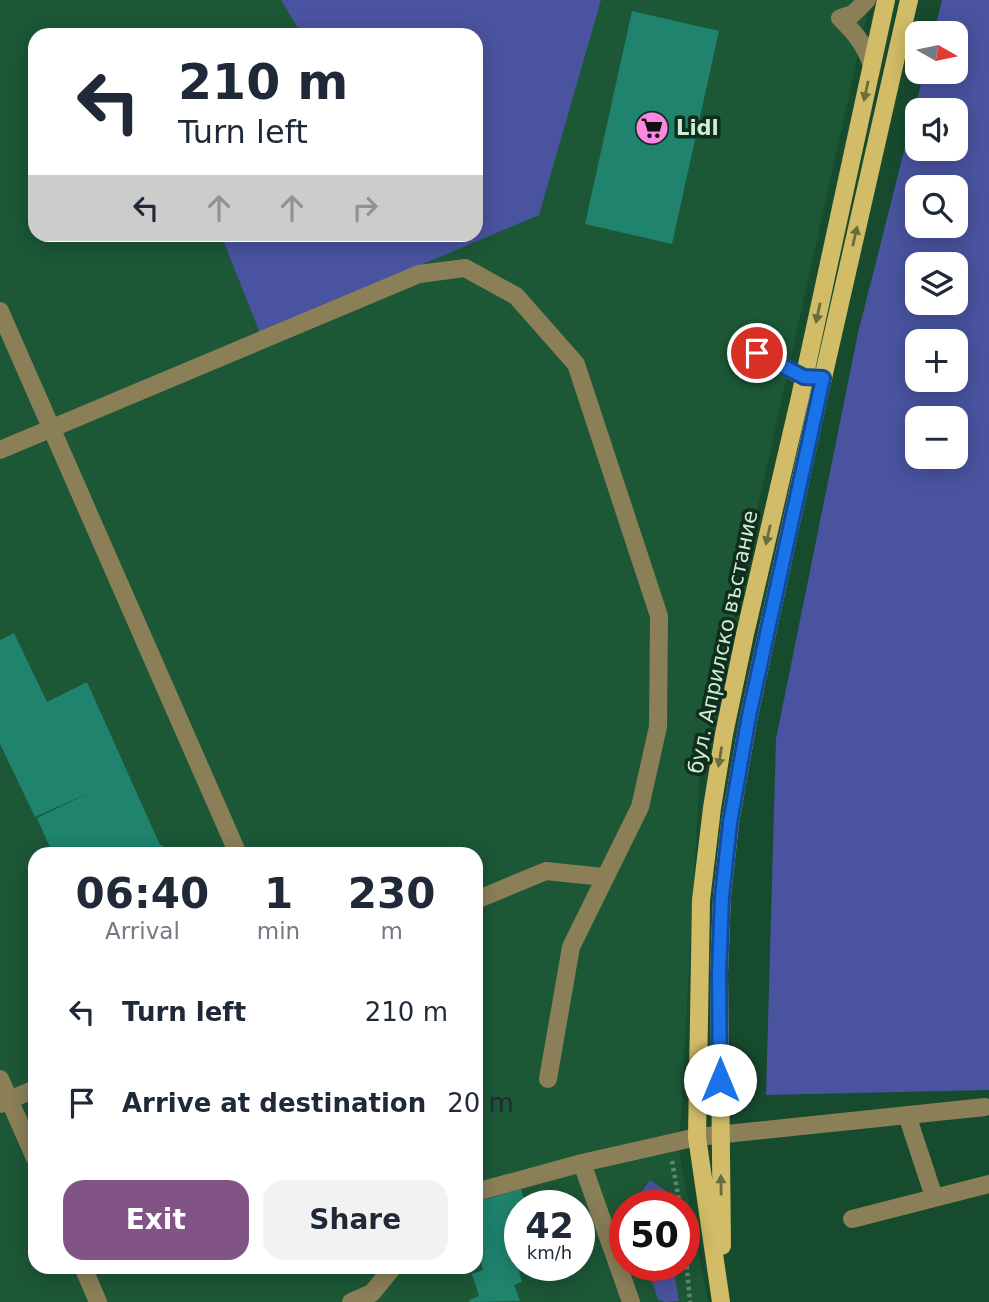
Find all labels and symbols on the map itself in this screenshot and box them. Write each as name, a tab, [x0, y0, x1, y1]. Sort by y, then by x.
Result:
north arrow	[905, 21, 968, 84]
one-way arrow	[861, 80, 872, 102]
supermarket icon: Lidl	[633, 109, 671, 147]
place label: Lidl	[676, 116, 719, 140]
one-way arrow	[850, 225, 861, 247]
one-way arrow	[812, 302, 823, 324]
pin	[727, 323, 787, 383]
street label: бул. Априлско въстание	[683, 508, 763, 776]
one-way arrow	[762, 524, 773, 546]
one-way arrow	[714, 746, 725, 768]
position arrow	[683, 1043, 757, 1117]
one-way arrow	[715, 1174, 727, 1196]
speed limit sign: 50	[609, 1190, 700, 1281]

